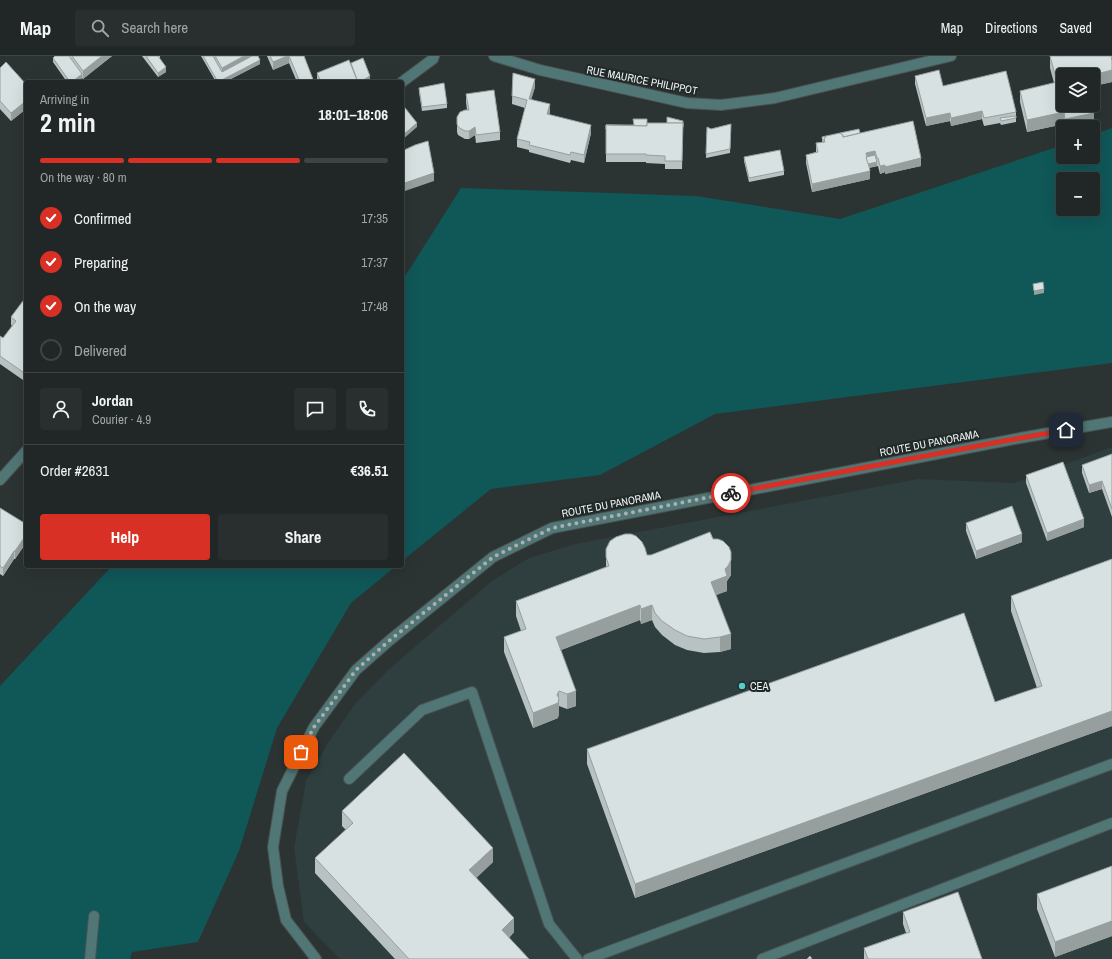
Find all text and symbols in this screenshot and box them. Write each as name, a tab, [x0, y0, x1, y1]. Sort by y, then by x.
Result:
search box	[75, 10, 355, 46]
text: Map	[20, 15, 51, 41]
icon: search	[89, 17, 111, 39]
text: Search here	[121, 17, 188, 38]
text: Map	[941, 19, 963, 37]
text: Directions	[985, 19, 1037, 37]
text: Saved	[1059, 19, 1092, 37]
street label: RUE MAURICE PHILIPPOT	[585, 62, 699, 98]
map controls	[1056, 68, 1100, 216]
button: layers	[1056, 68, 1100, 112]
text: Arriving in	[40, 91, 89, 108]
text: 18:01–18:06	[318, 104, 388, 125]
text: 2 min	[40, 105, 96, 140]
button: +	[1056, 120, 1100, 164]
text: On the way · 80 m	[40, 169, 127, 186]
button: −	[1056, 172, 1100, 216]
icon: check	[40, 207, 62, 229]
text: Confirmed	[74, 208, 131, 229]
text: 17:35	[361, 210, 388, 227]
icon: check	[40, 251, 62, 273]
text: Preparing	[74, 252, 128, 273]
text: 17:37	[361, 254, 388, 271]
icon: check	[40, 295, 62, 317]
text: On the way	[74, 296, 136, 317]
text: 17:48	[361, 298, 388, 315]
text: Delivered	[74, 340, 127, 361]
button: person	[40, 388, 82, 430]
button: chat	[294, 388, 336, 430]
button: phone	[346, 388, 388, 430]
text: Jordan	[92, 390, 133, 411]
text: Courier · 4.9	[92, 411, 151, 428]
pin	[1049, 413, 1083, 447]
icon: home	[1055, 419, 1077, 441]
street label: ROUTE DU PANORAMA	[878, 426, 981, 459]
text: Order #2631	[40, 460, 109, 481]
text: €36.51	[350, 460, 388, 481]
courier	[711, 473, 751, 513]
icon: bike	[720, 482, 742, 504]
street label: ROUTE DU PANORAMA	[560, 487, 663, 520]
button: Help	[40, 514, 210, 560]
button: Share	[218, 514, 388, 560]
place label: CEA	[750, 679, 770, 693]
marker: CEA	[737, 681, 747, 691]
pin	[284, 735, 318, 769]
icon: bag	[290, 741, 312, 763]

